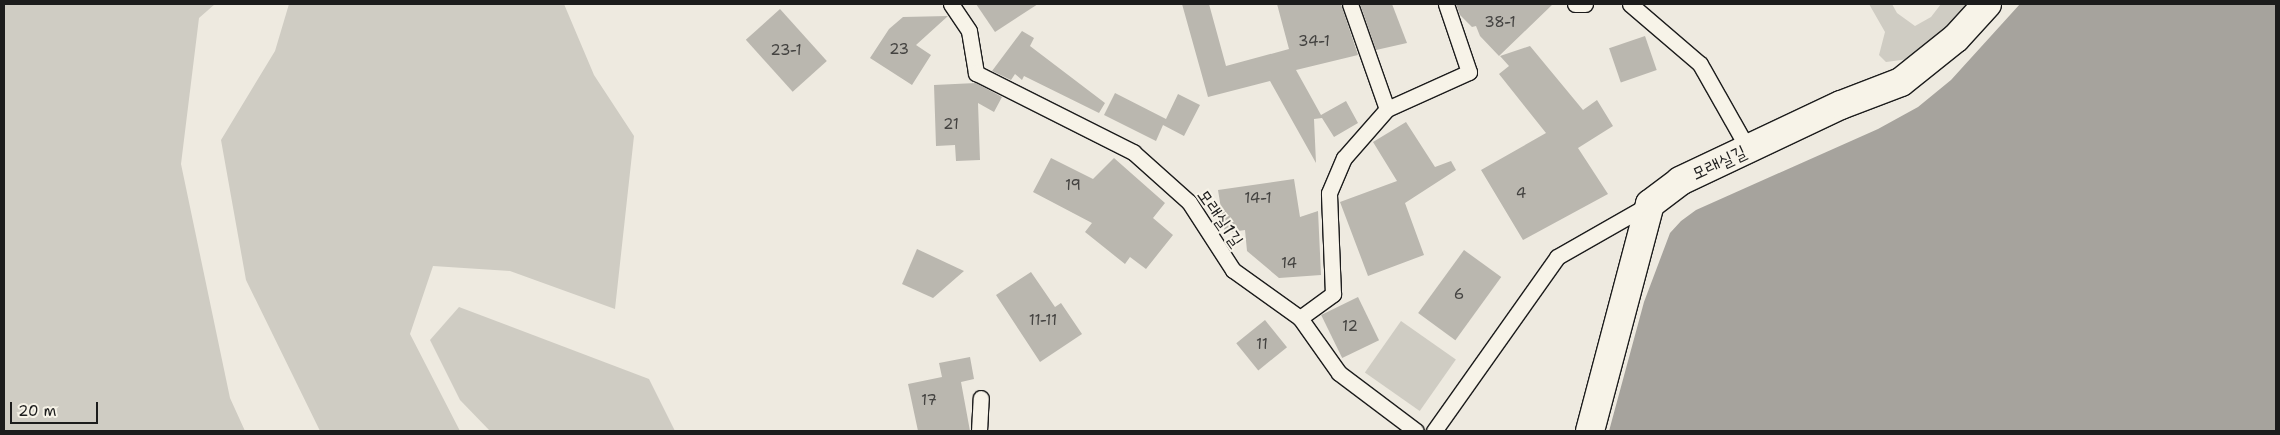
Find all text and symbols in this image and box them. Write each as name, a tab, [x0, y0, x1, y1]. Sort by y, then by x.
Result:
house number: 38-1	[1484, 14, 1516, 32]
house number: 34-1	[1298, 33, 1330, 51]
house number: 23	[889, 41, 909, 59]
house number: 23-1	[770, 42, 802, 60]
house number: 21	[943, 116, 959, 134]
street label: 모래실길	[1688, 141, 1750, 185]
house number: 19	[1065, 177, 1081, 195]
street label: 모래실1길	[1192, 185, 1248, 251]
house number: 4	[1516, 185, 1526, 203]
house number: 14-1	[1244, 190, 1272, 208]
house number: 14	[1281, 255, 1297, 273]
house number: 6	[1454, 286, 1464, 304]
house number: 11-11	[1029, 312, 1057, 330]
house number: 12	[1342, 318, 1358, 336]
house number: 11	[1256, 336, 1268, 354]
scale bar	[12, 392, 100, 424]
house number: 17	[921, 392, 937, 410]
text: 20 m	[18, 401, 57, 421]

